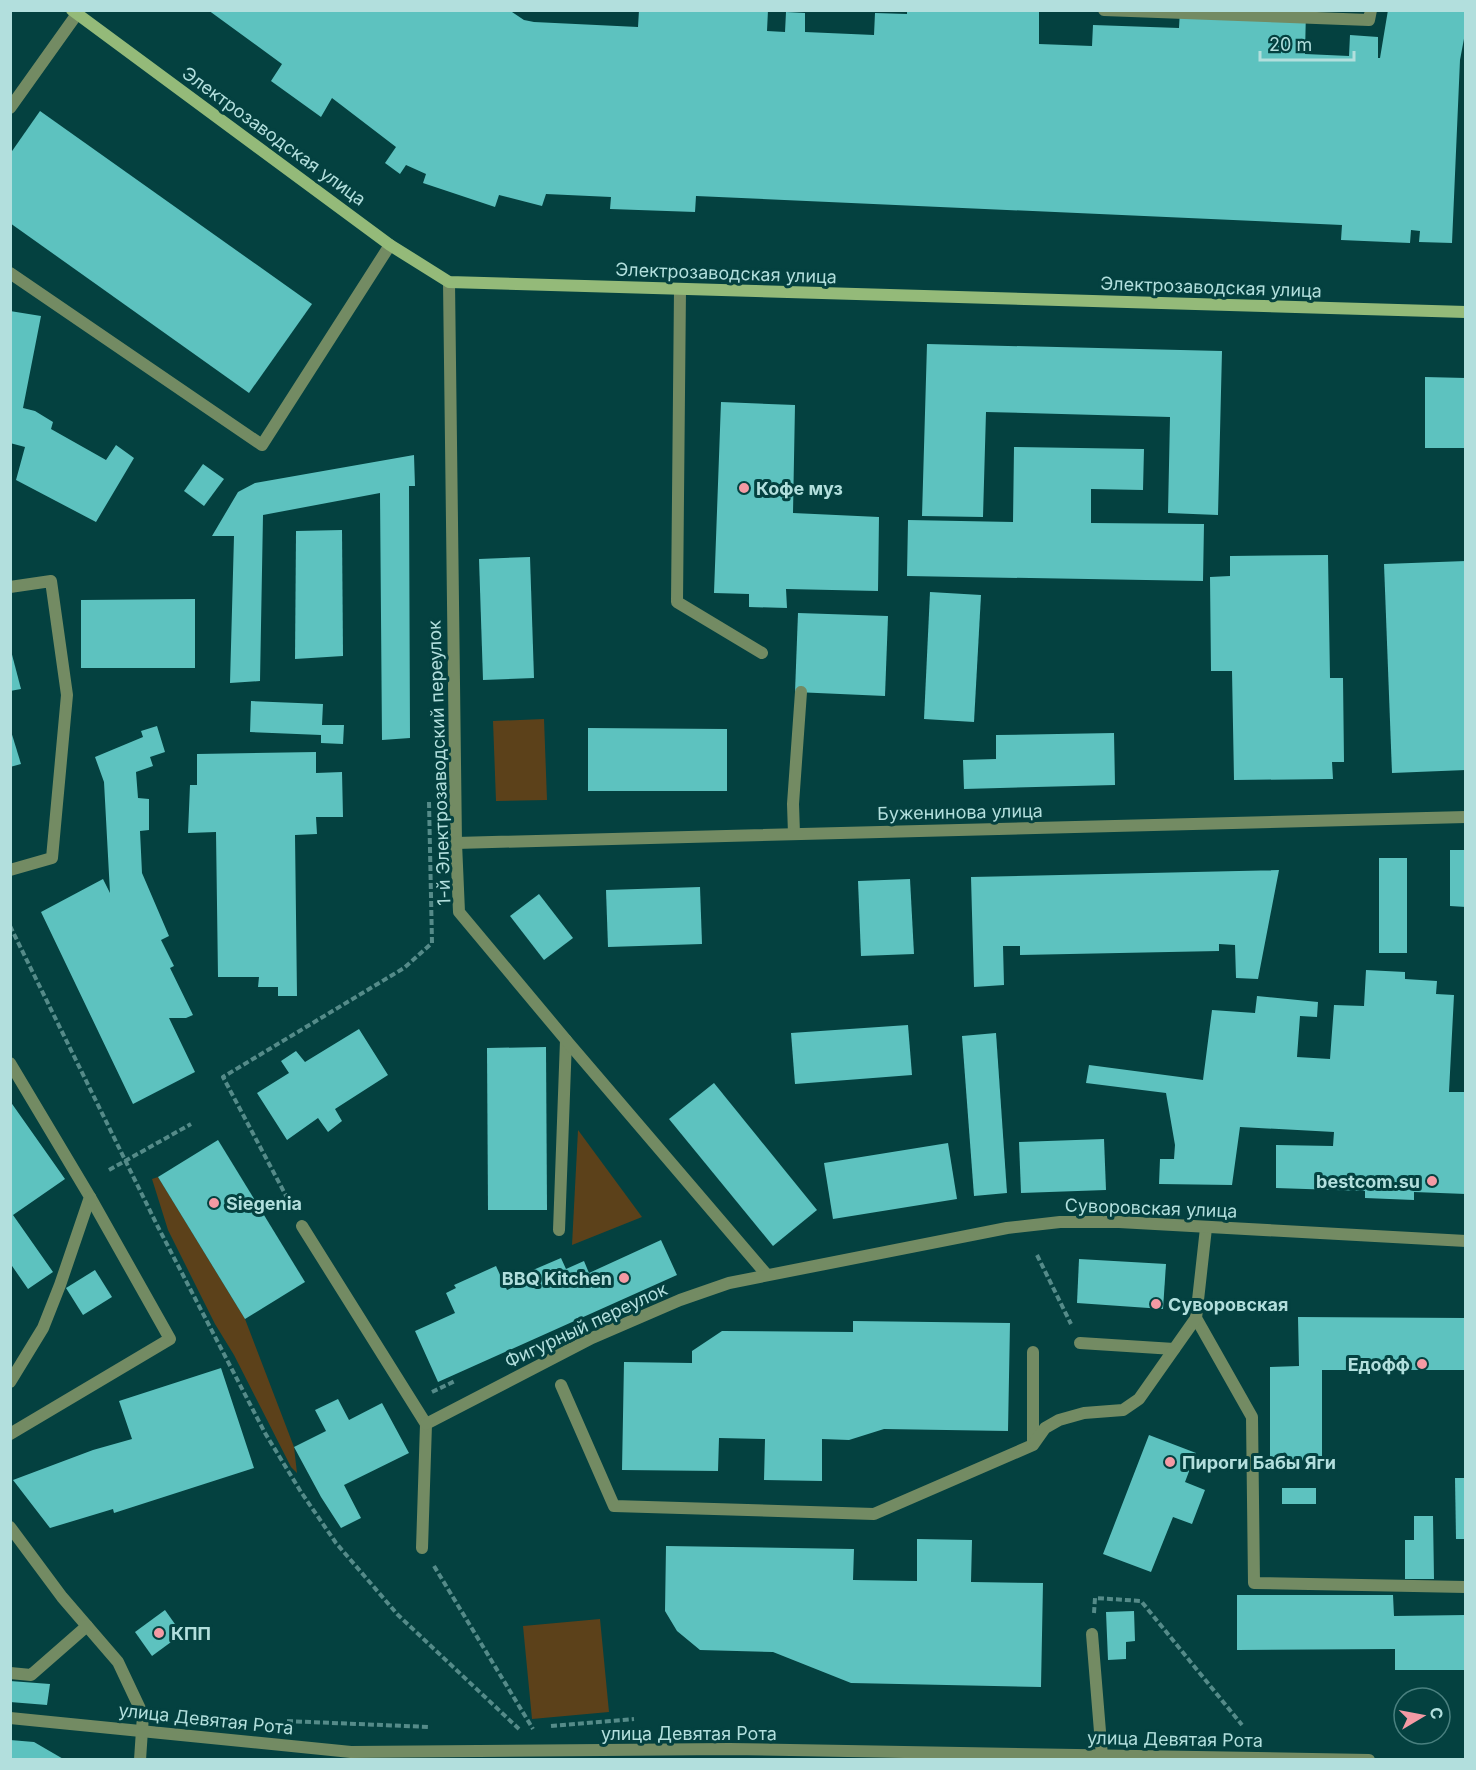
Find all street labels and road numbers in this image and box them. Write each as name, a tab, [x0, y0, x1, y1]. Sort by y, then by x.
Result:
street label: Электрозаводская улица	[178, 62, 370, 210]
street label: Электрозаводская улица	[615, 259, 837, 287]
street label: Электрозаводская улица	[1100, 273, 1322, 301]
street label: 1-й Электрозаводский переулок	[424, 620, 454, 906]
street label: Буженинова улица	[877, 800, 1043, 824]
street label: Суворовская улица	[1064, 1194, 1238, 1222]
street label: Фигурный переулок	[501, 1278, 671, 1372]
street label: улица Девятая Рота	[117, 1699, 295, 1739]
street label: улица Девятая Рота	[601, 1723, 777, 1744]
street label: улица Девятая Рота	[1087, 1727, 1263, 1751]

